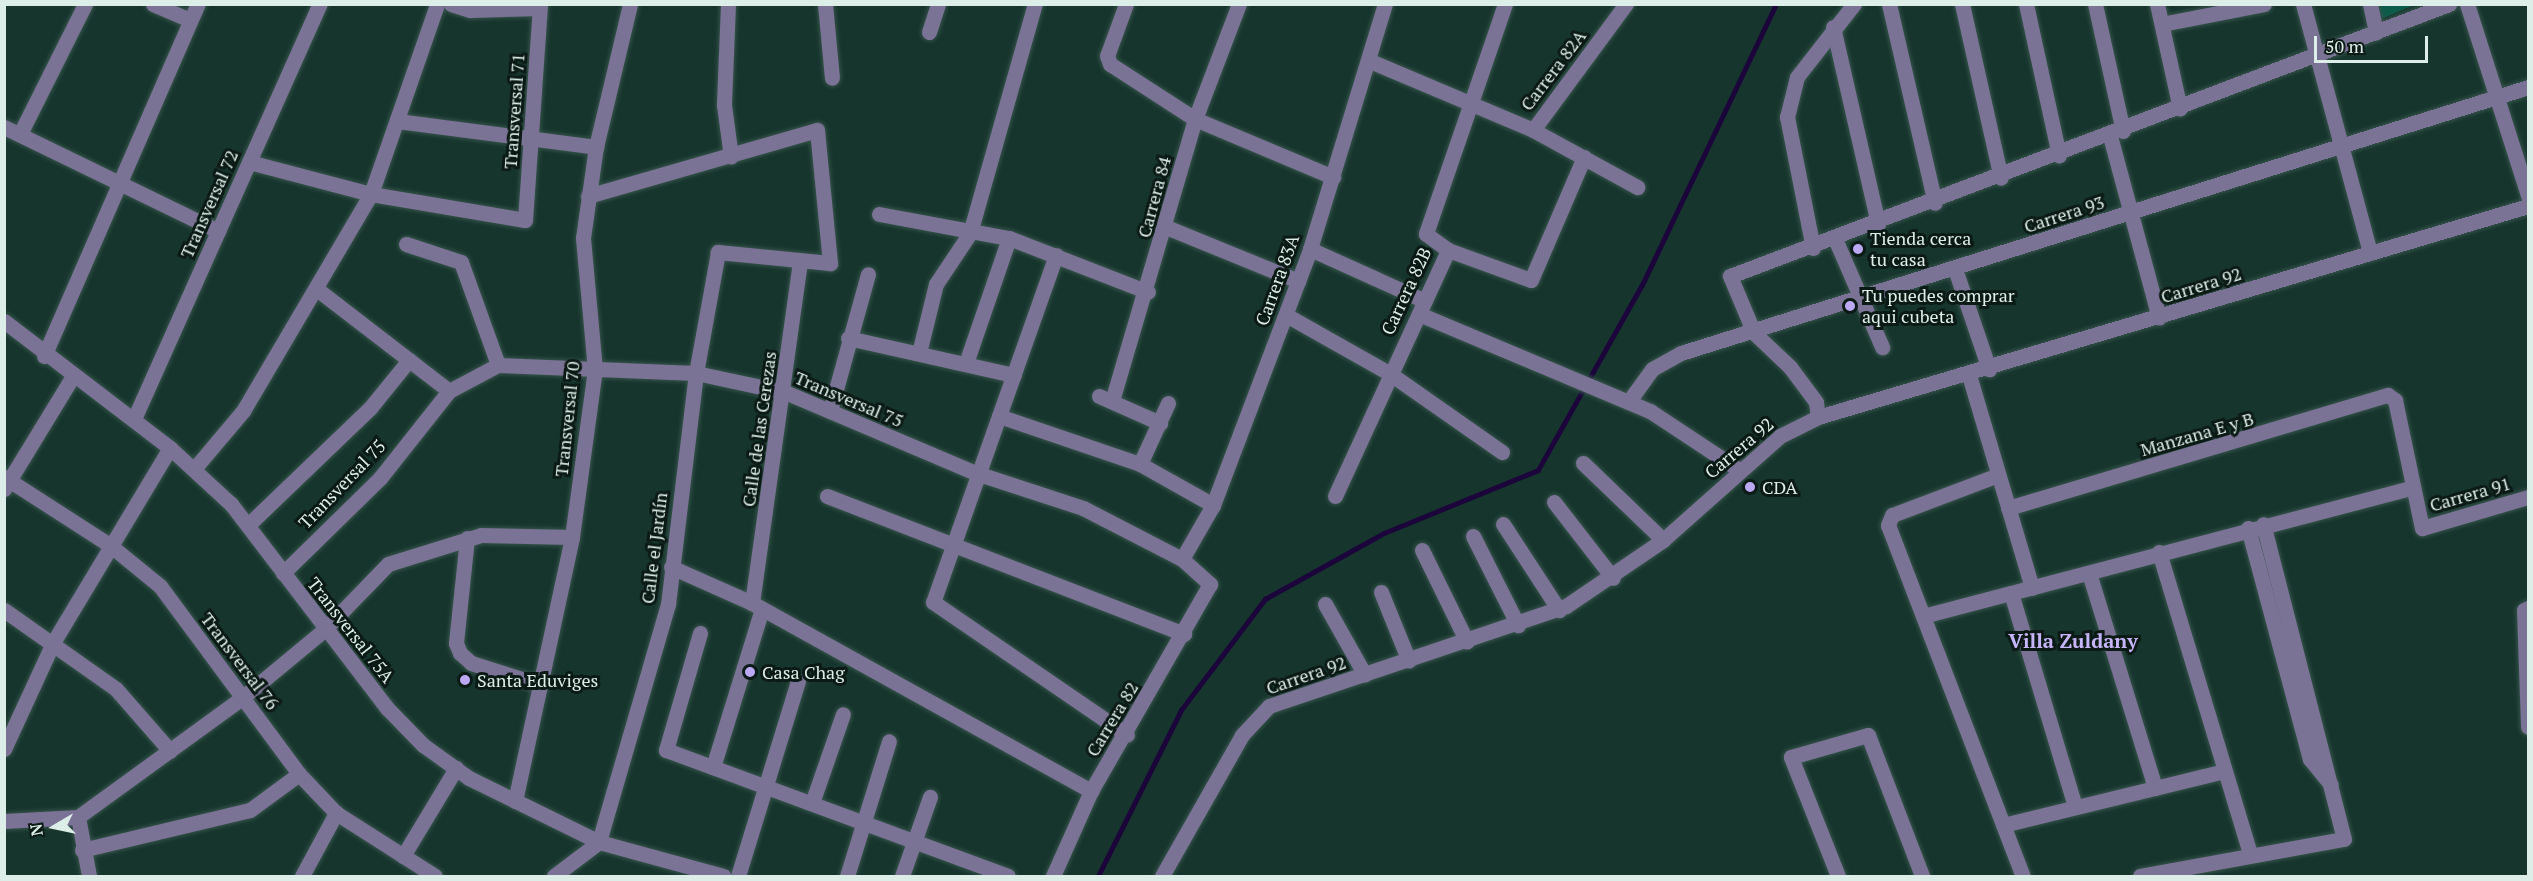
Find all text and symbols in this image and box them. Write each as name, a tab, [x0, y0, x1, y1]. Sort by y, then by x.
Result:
scale bar	[2317, 24, 2431, 62]
street label: Carrera 82A	[1516, 25, 1590, 115]
text: 50 m	[2325, 34, 2364, 58]
street label: Transversal 71	[499, 53, 529, 169]
street label: Transversal 72	[176, 147, 242, 261]
street label: Carrera 84	[1133, 154, 1175, 240]
street label: Carrera 93	[2021, 191, 2107, 237]
place label: Tienda cerca tu casa	[1870, 228, 1971, 270]
street label: Carrera 83A	[1251, 231, 1303, 329]
marker: Tienda cerca tu casa	[1851, 242, 1865, 256]
street label: Carrera 82B	[1376, 244, 1436, 338]
street label: Carrera 92	[2158, 263, 2244, 307]
place label: Tu puedes comprar aqui cubeta	[1862, 285, 2015, 328]
marker: Tu puedes comprar aqui cubeta	[1843, 299, 1857, 313]
street label: Calle de las Cerezas	[737, 350, 781, 508]
street label: Transversal 70	[550, 360, 584, 478]
street label: Transversal 75	[792, 366, 906, 432]
street label: Manzana E y B	[2138, 408, 2256, 460]
street label: Carrera 92	[1700, 413, 1778, 483]
street label: Transversal 75	[294, 435, 390, 533]
street label: Carrera 91	[2427, 472, 2513, 516]
place label: CDA	[1762, 476, 1798, 498]
marker: CDA	[1743, 480, 1757, 494]
street label: Calle el Jardín	[636, 491, 672, 605]
street label: Transversal 75A	[303, 573, 399, 687]
street label: Transversal 76	[197, 608, 283, 714]
district label: Villa Zuldany	[2008, 628, 2138, 652]
street label: Carrera 92	[1263, 651, 1349, 699]
place label: Casa Chag	[762, 661, 845, 683]
marker: Casa Chag	[743, 665, 757, 679]
place label: Santa Eduviges	[477, 669, 598, 691]
marker: Santa Eduviges	[458, 673, 472, 687]
street label: Carrera 82	[1081, 678, 1143, 760]
north arrow	[24, 797, 84, 857]
text: N	[24, 822, 48, 838]

